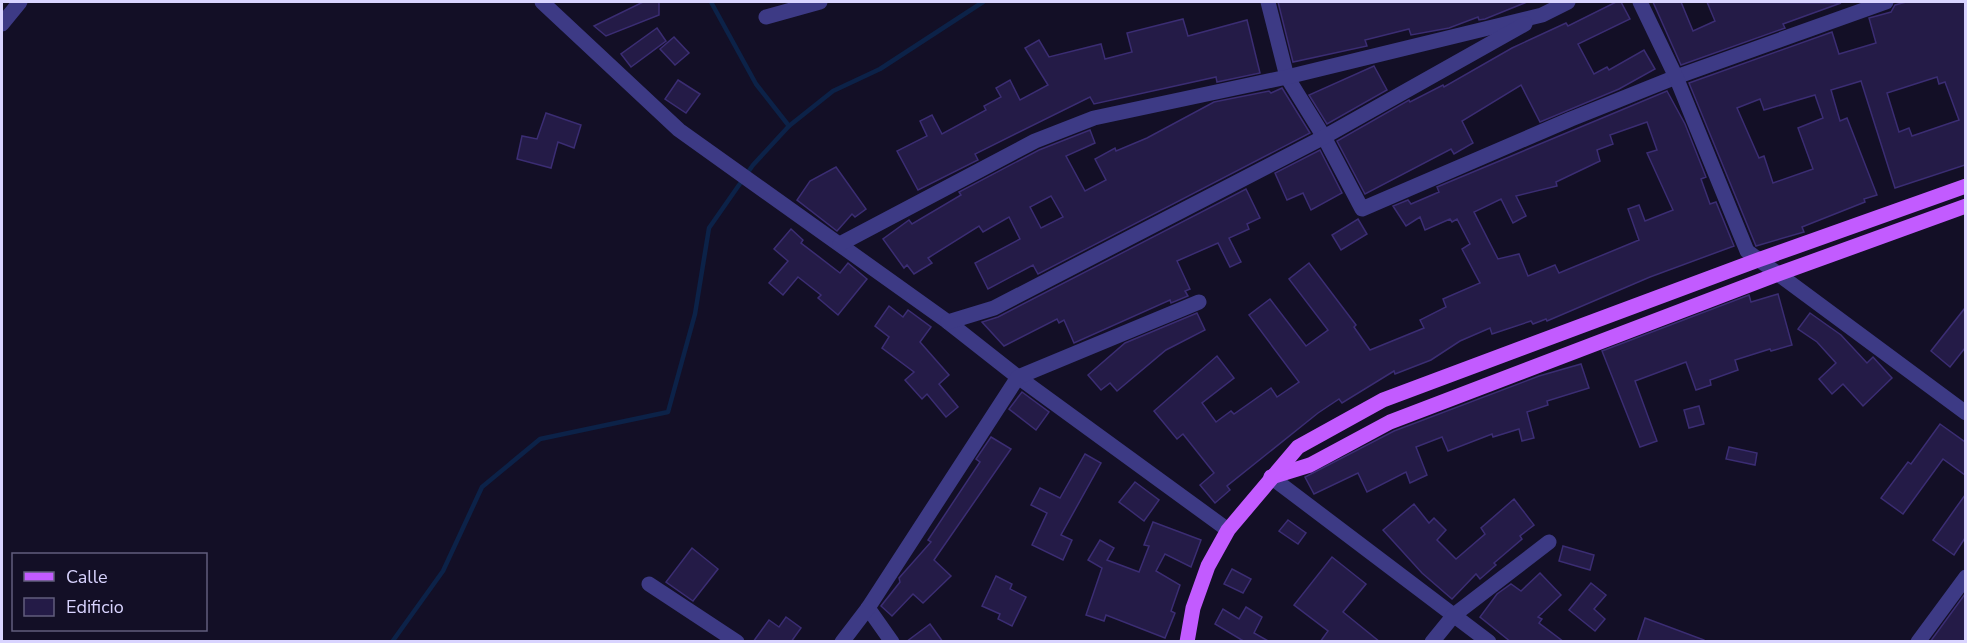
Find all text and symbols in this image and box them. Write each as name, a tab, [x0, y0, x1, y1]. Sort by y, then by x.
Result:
legend	[12, 553, 207, 631]
text: Calle	[66, 565, 108, 589]
text: Edificio	[66, 595, 124, 619]

